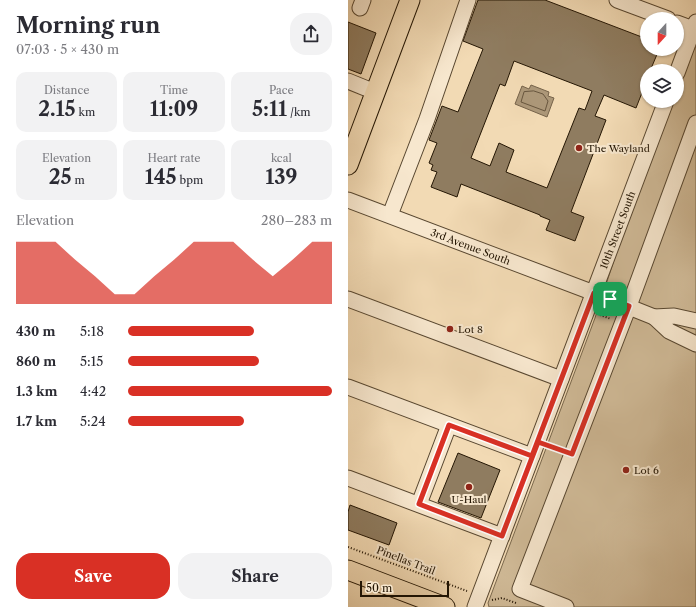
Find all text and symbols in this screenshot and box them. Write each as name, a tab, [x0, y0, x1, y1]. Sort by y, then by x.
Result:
text: Morning run	[16, 12, 160, 39]
north arrow	[640, 12, 684, 56]
map controls	[640, 12, 684, 108]
button: share	[290, 13, 332, 55]
text: 07:03 · 5 × 430 m	[16, 41, 119, 57]
button: layers	[640, 64, 684, 108]
text: Distance	[44, 83, 89, 97]
text: Time	[160, 83, 188, 97]
text: Pace	[269, 83, 294, 97]
text: 2.15	[38, 97, 76, 121]
text: 11:09	[150, 97, 198, 121]
text: 5:11	[252, 97, 287, 121]
text: km	[76, 105, 95, 119]
text: /km	[287, 105, 311, 119]
place label: The Wayland	[587, 142, 650, 155]
marker: The Wayland	[574, 143, 584, 153]
text: Elevation	[42, 151, 91, 165]
text: Heart rate	[147, 151, 201, 165]
text: kcal	[271, 151, 292, 165]
text: 25	[49, 165, 72, 189]
text: 145	[145, 165, 177, 189]
text: 139	[265, 165, 297, 189]
text: m	[72, 173, 85, 187]
text: bpm	[177, 173, 203, 187]
street label: 10th Street South	[597, 189, 639, 271]
text: Elevation	[16, 212, 74, 228]
text: 280–283 m	[261, 212, 332, 228]
street label: 3rd Avenue South	[429, 226, 513, 268]
pin	[593, 282, 627, 316]
icon: arrive	[599, 288, 621, 310]
text: 430 m	[16, 323, 56, 339]
text: 5:18	[80, 323, 104, 339]
place label: Lot 8	[458, 323, 483, 336]
marker: Lot 8	[445, 324, 455, 334]
text: 860 m	[16, 353, 56, 369]
text: 5:15	[80, 353, 103, 369]
text: 1.3 km	[16, 383, 58, 399]
text: 4:42	[80, 383, 106, 399]
text: 1.7 km	[16, 413, 57, 429]
text: 5:24	[80, 413, 106, 429]
place label: Lot 6	[634, 464, 659, 477]
marker: Lot 6	[621, 465, 631, 475]
marker: U-Haul	[464, 482, 474, 492]
place label: U-Haul	[451, 493, 487, 506]
street label: Pinellas Trail	[375, 543, 437, 578]
button: Save	[16, 553, 170, 599]
button: Share	[178, 553, 332, 599]
scale bar	[360, 579, 449, 598]
text: 50 m	[366, 581, 392, 595]

